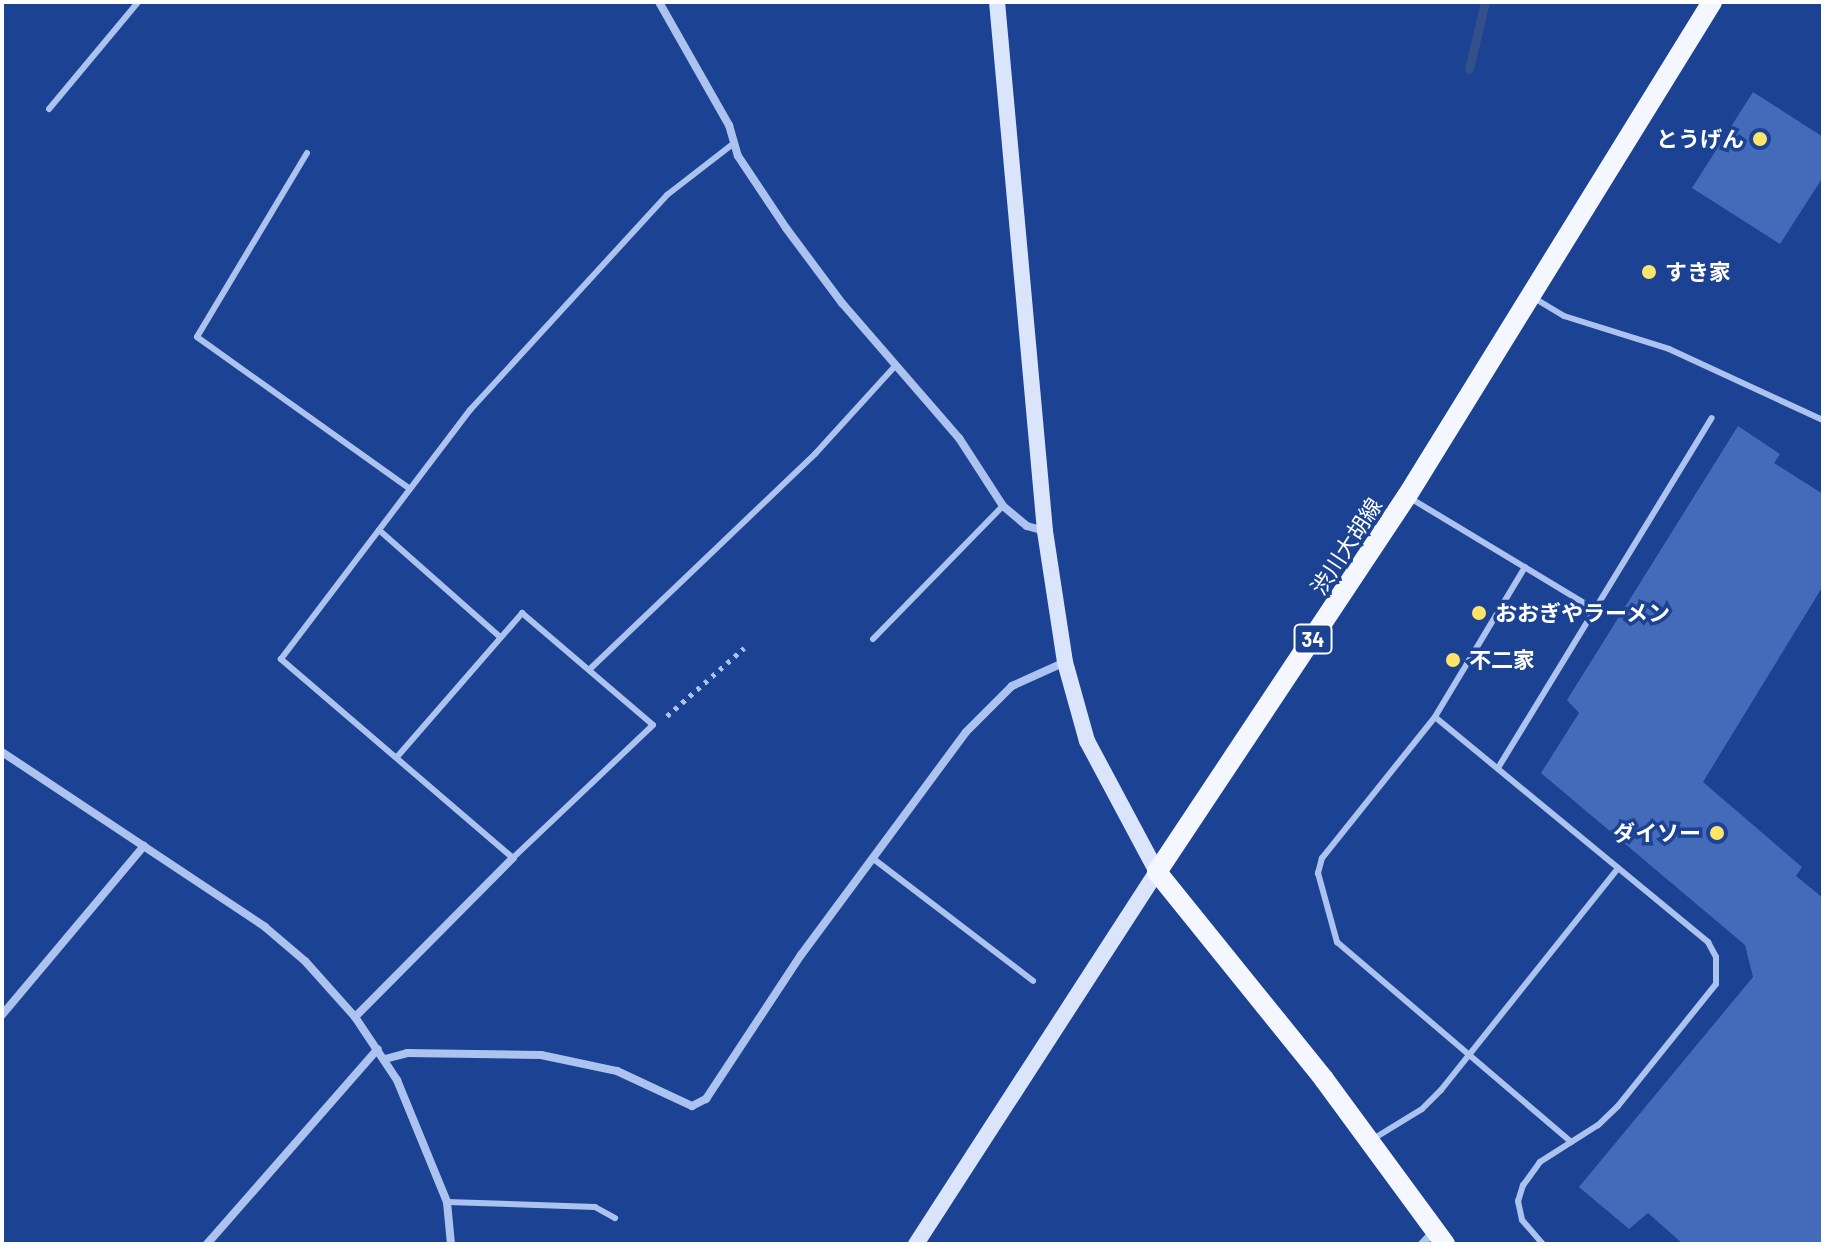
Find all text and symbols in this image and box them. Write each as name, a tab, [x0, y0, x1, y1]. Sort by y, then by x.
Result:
place label: とうげん	[1656, 126, 1744, 152]
marker: とうげん	[1751, 130, 1769, 148]
place label: すき家	[1665, 259, 1731, 285]
marker: すき家	[1640, 263, 1658, 281]
street label: 渋川大胡線	[1305, 493, 1387, 599]
place label: おおぎやラーメン	[1495, 600, 1671, 626]
marker: おおぎやラーメン	[1470, 604, 1488, 622]
road number: 34	[1293, 623, 1333, 655]
place label: 不二家	[1469, 647, 1535, 673]
marker: 不二家	[1444, 651, 1462, 669]
place label: ダイソー	[1613, 820, 1701, 846]
marker: ダイソー	[1708, 824, 1726, 842]

